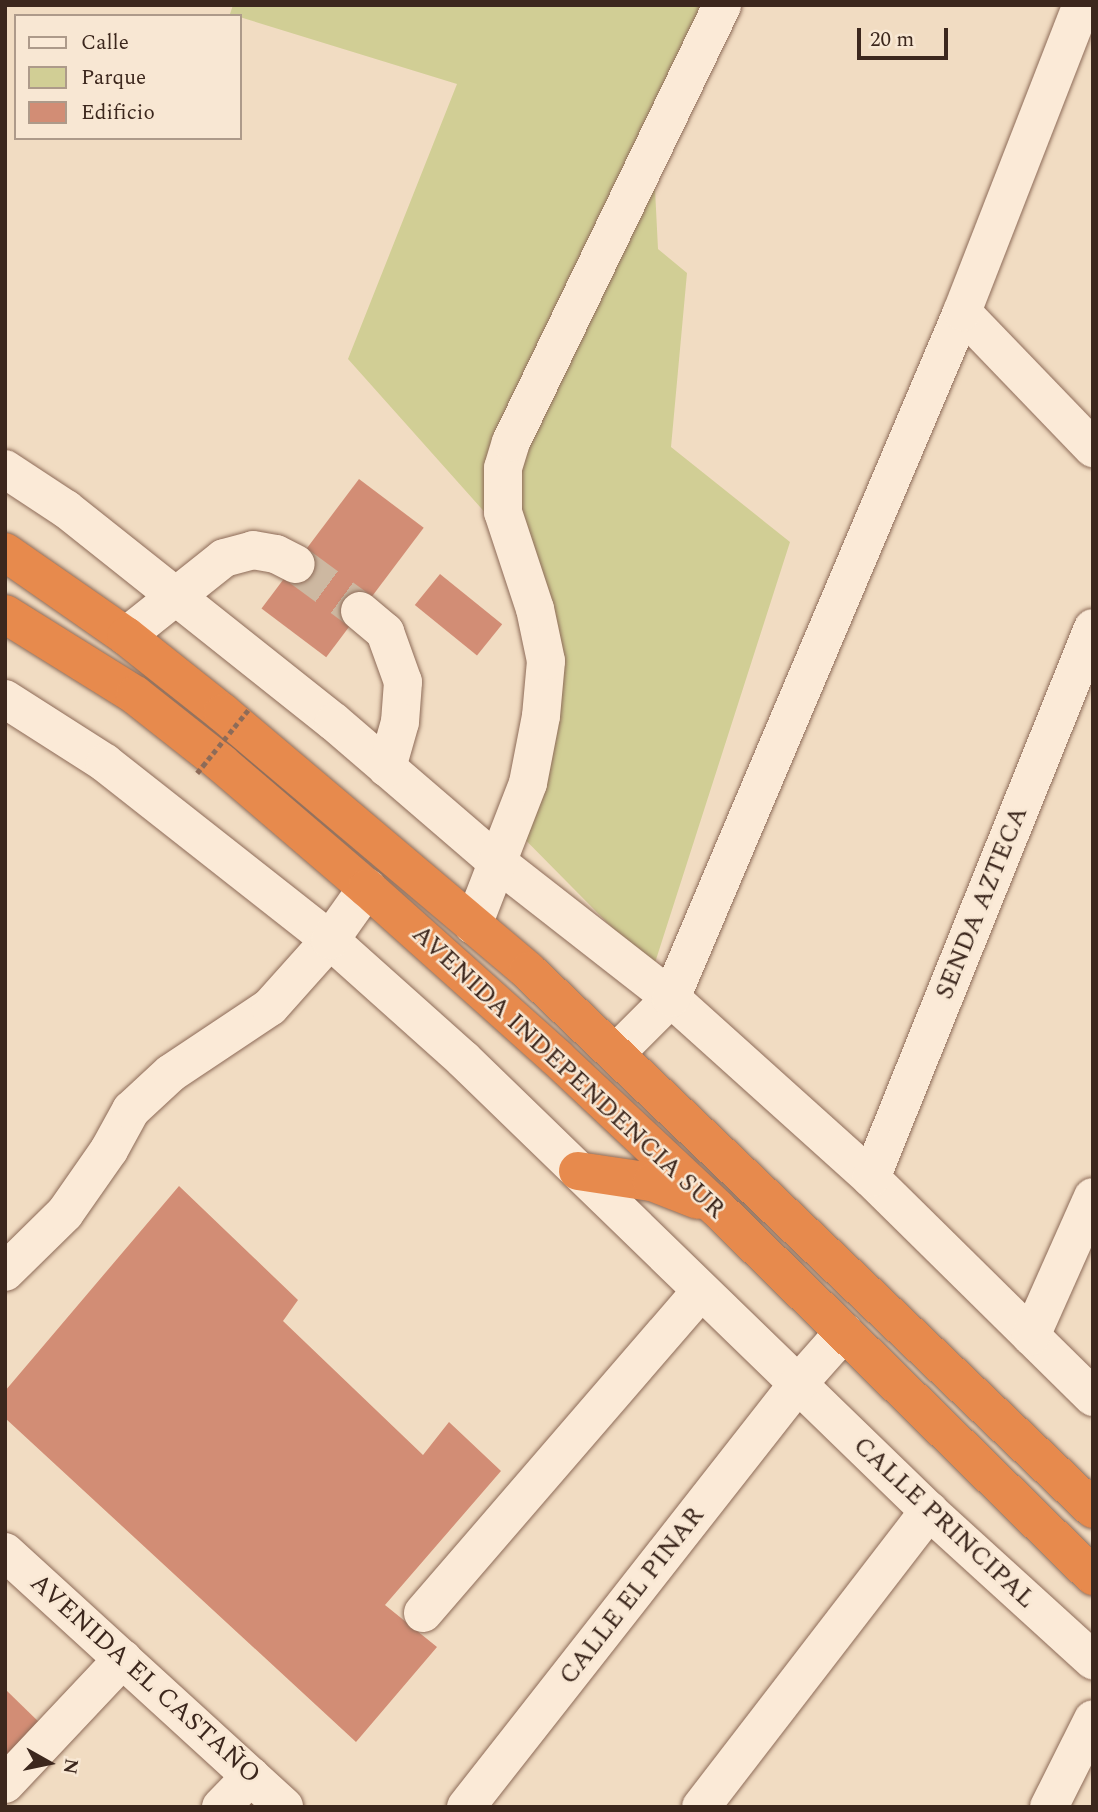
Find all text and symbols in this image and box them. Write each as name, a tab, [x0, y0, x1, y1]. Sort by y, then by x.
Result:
legend	[14, 14, 242, 140]
scale bar	[860, 14, 951, 58]
text: 20 m	[870, 24, 914, 56]
text: Calle	[81, 27, 129, 59]
text: Parque	[81, 62, 146, 94]
text: Edificio	[81, 97, 155, 129]
street label: SENDA AZTECA	[929, 802, 1035, 1004]
street label: AVENIDA INDEPENDENCIA SUR	[405, 919, 731, 1225]
street label: CALLE PRINCIPAL	[846, 1431, 1042, 1615]
street label: CALLE EL PINAR	[553, 1501, 711, 1691]
street label: AVENIDA EL CASTAÑO	[23, 1567, 267, 1791]
north arrow	[14, 1728, 84, 1798]

